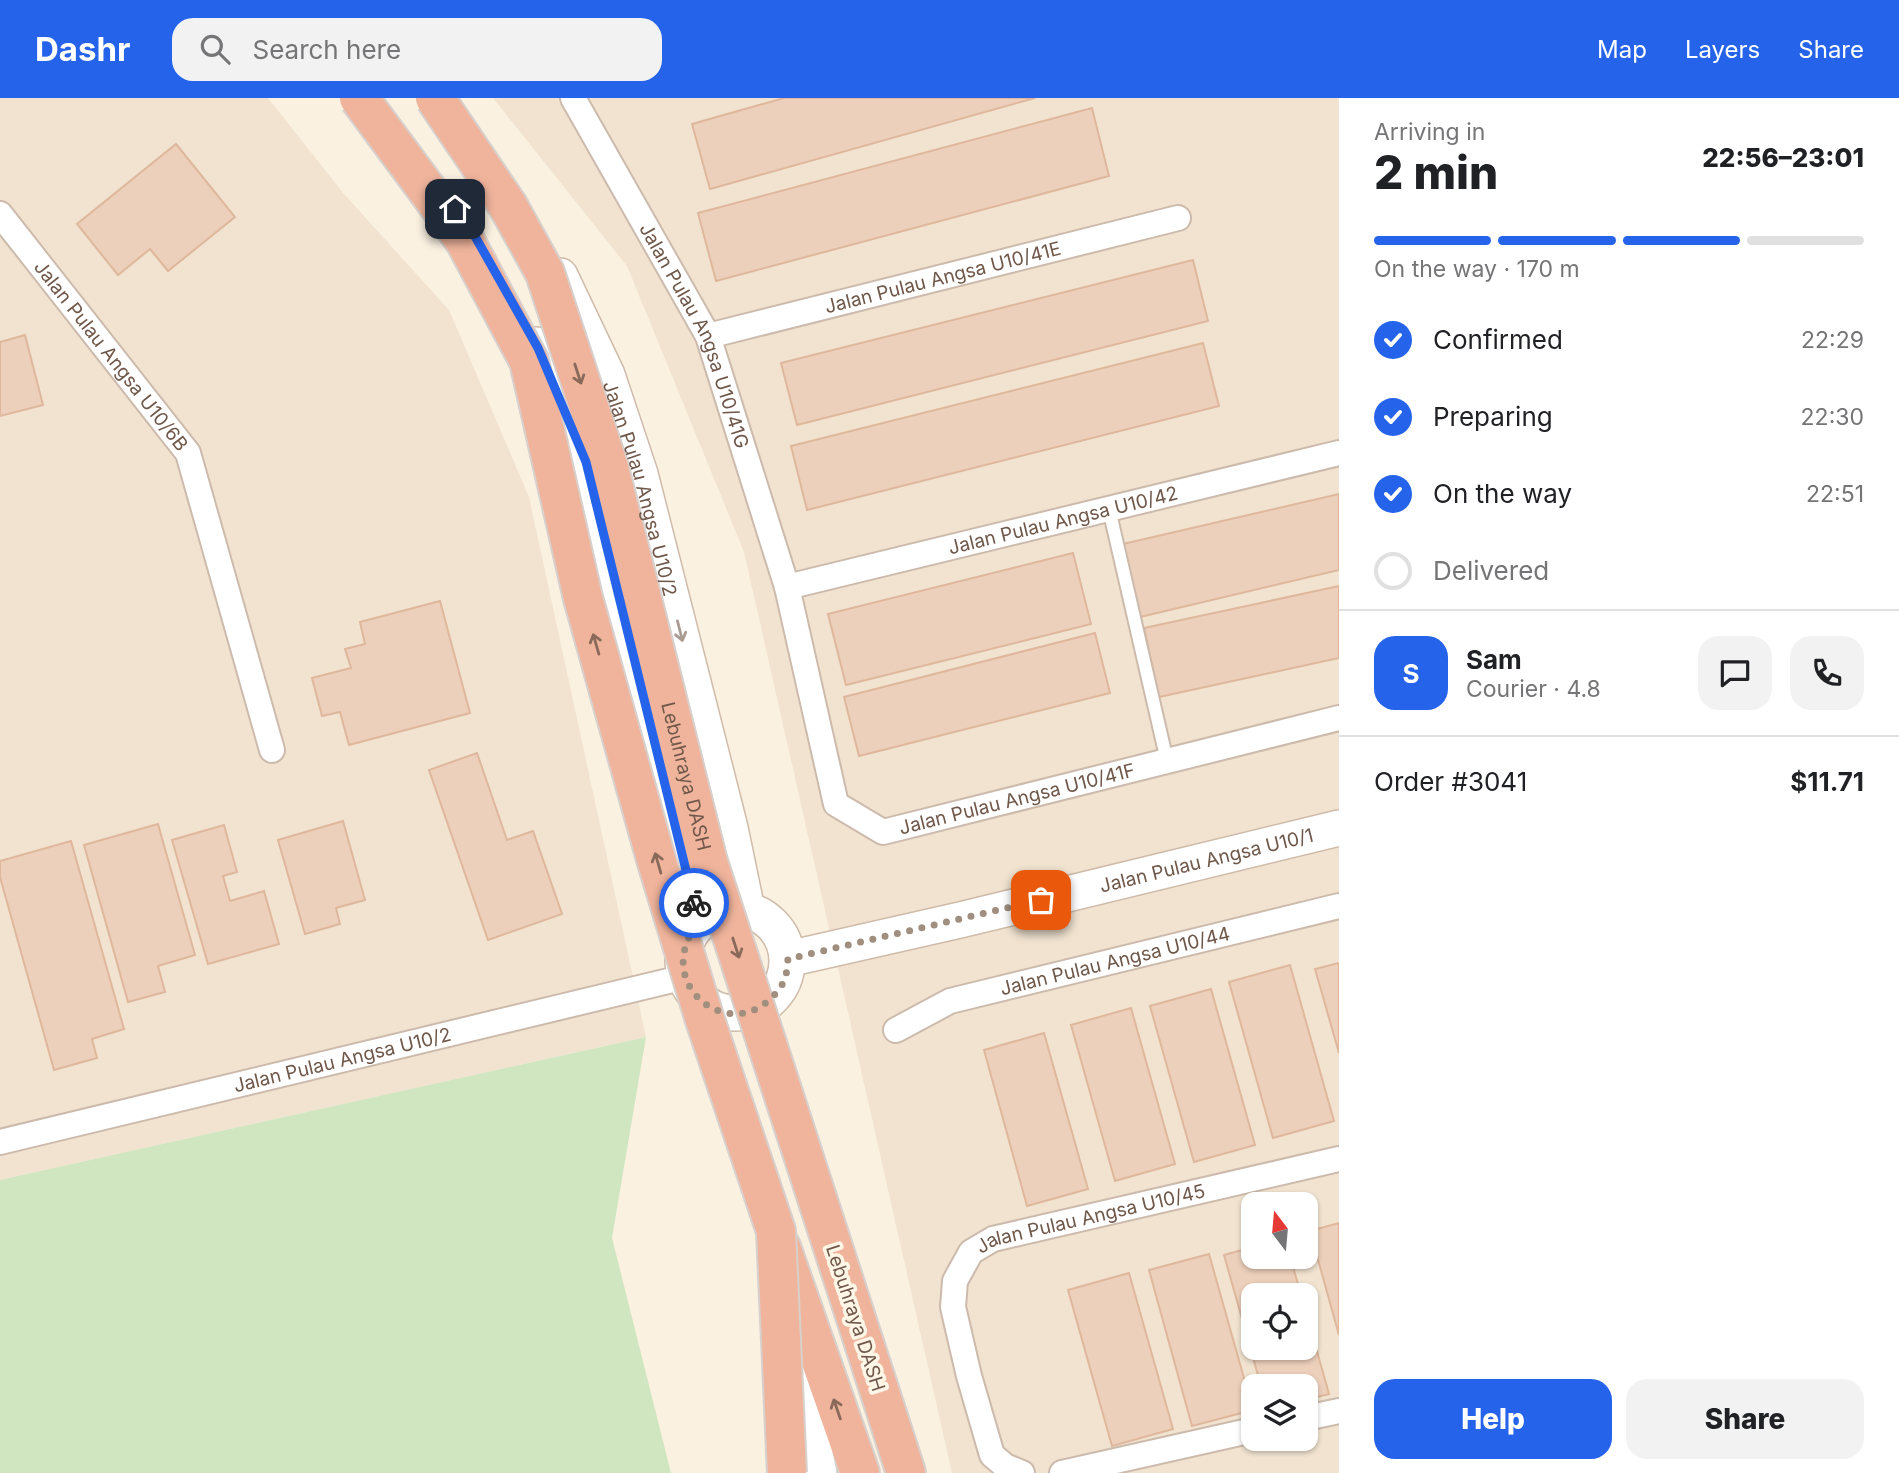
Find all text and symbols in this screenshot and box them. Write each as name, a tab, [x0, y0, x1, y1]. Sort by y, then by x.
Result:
search box	[172, 18, 662, 81]
text: Dashr	[35, 29, 130, 69]
icon: search	[196, 30, 234, 68]
text: Search here	[252, 34, 401, 65]
text: Map	[1597, 35, 1647, 64]
text: Layers	[1685, 35, 1760, 64]
text: Share	[1798, 35, 1864, 64]
text: Arriving in	[1374, 118, 1485, 146]
text: 22:56–23:01	[1702, 142, 1864, 173]
text: 2 min	[1374, 144, 1498, 200]
pin	[425, 179, 485, 239]
icon: home	[436, 190, 474, 228]
street label: Jalan Pulau Angsa U10/41G	[634, 219, 754, 451]
street label: Jalan Pulau Angsa U10/41E	[822, 237, 1063, 318]
text: On the way · 170 m	[1374, 255, 1580, 283]
street label: Jalan Pulau Angsa U10/6B	[29, 256, 193, 456]
icon: check	[1374, 321, 1412, 359]
text: Confirmed	[1433, 324, 1563, 355]
text: 22:29	[1801, 326, 1864, 354]
one-way arrow	[572, 363, 585, 385]
street label: Jalan Pulau Angsa U10/2	[598, 378, 682, 599]
icon: check	[1374, 398, 1412, 436]
text: Preparing	[1433, 401, 1553, 432]
text: 22:30	[1801, 403, 1864, 431]
icon: check	[1374, 475, 1412, 513]
text: On the way	[1433, 478, 1572, 509]
text: 22:51	[1806, 480, 1864, 508]
street label: Jalan Pulau Angsa U10/42	[946, 482, 1180, 559]
text: Delivered	[1433, 555, 1549, 586]
one-way arrow	[674, 619, 687, 642]
one-way arrow	[589, 633, 602, 656]
button: chat	[1698, 636, 1772, 710]
button: phone	[1790, 636, 1864, 710]
text: Sam	[1466, 644, 1522, 675]
text: S	[1402, 658, 1420, 689]
text: Courier · 4.8	[1466, 675, 1601, 703]
street label: Lebuhraya DASH	[656, 700, 716, 853]
street label: Jalan Pulau Angsa U10/41F	[897, 758, 1137, 840]
text: Order #3041	[1374, 766, 1527, 797]
text: $11.71	[1790, 766, 1864, 797]
street label: Jalan Pulau Angsa U10/1	[1097, 824, 1316, 898]
one-way arrow	[650, 852, 663, 874]
courier	[659, 868, 729, 938]
pin	[1011, 870, 1071, 930]
icon: bag	[1022, 881, 1060, 919]
icon: bike	[675, 884, 713, 922]
street label: Jalan Pulau Angsa U10/44	[998, 922, 1232, 1000]
one-way arrow	[731, 936, 743, 958]
street label: Jalan Pulau Angsa U10/2	[231, 1023, 453, 1097]
street label: Jalan Pulau Angsa U10/45	[972, 1179, 1207, 1258]
north arrow	[1241, 1192, 1318, 1269]
map controls	[1241, 1192, 1318, 1451]
street label: Lebuhraya DASH	[821, 1242, 890, 1394]
button: locate	[1241, 1283, 1318, 1360]
button: layers	[1241, 1374, 1318, 1451]
button: Help	[1374, 1379, 1612, 1459]
button: Share	[1626, 1379, 1864, 1459]
one-way arrow	[830, 1398, 842, 1420]

